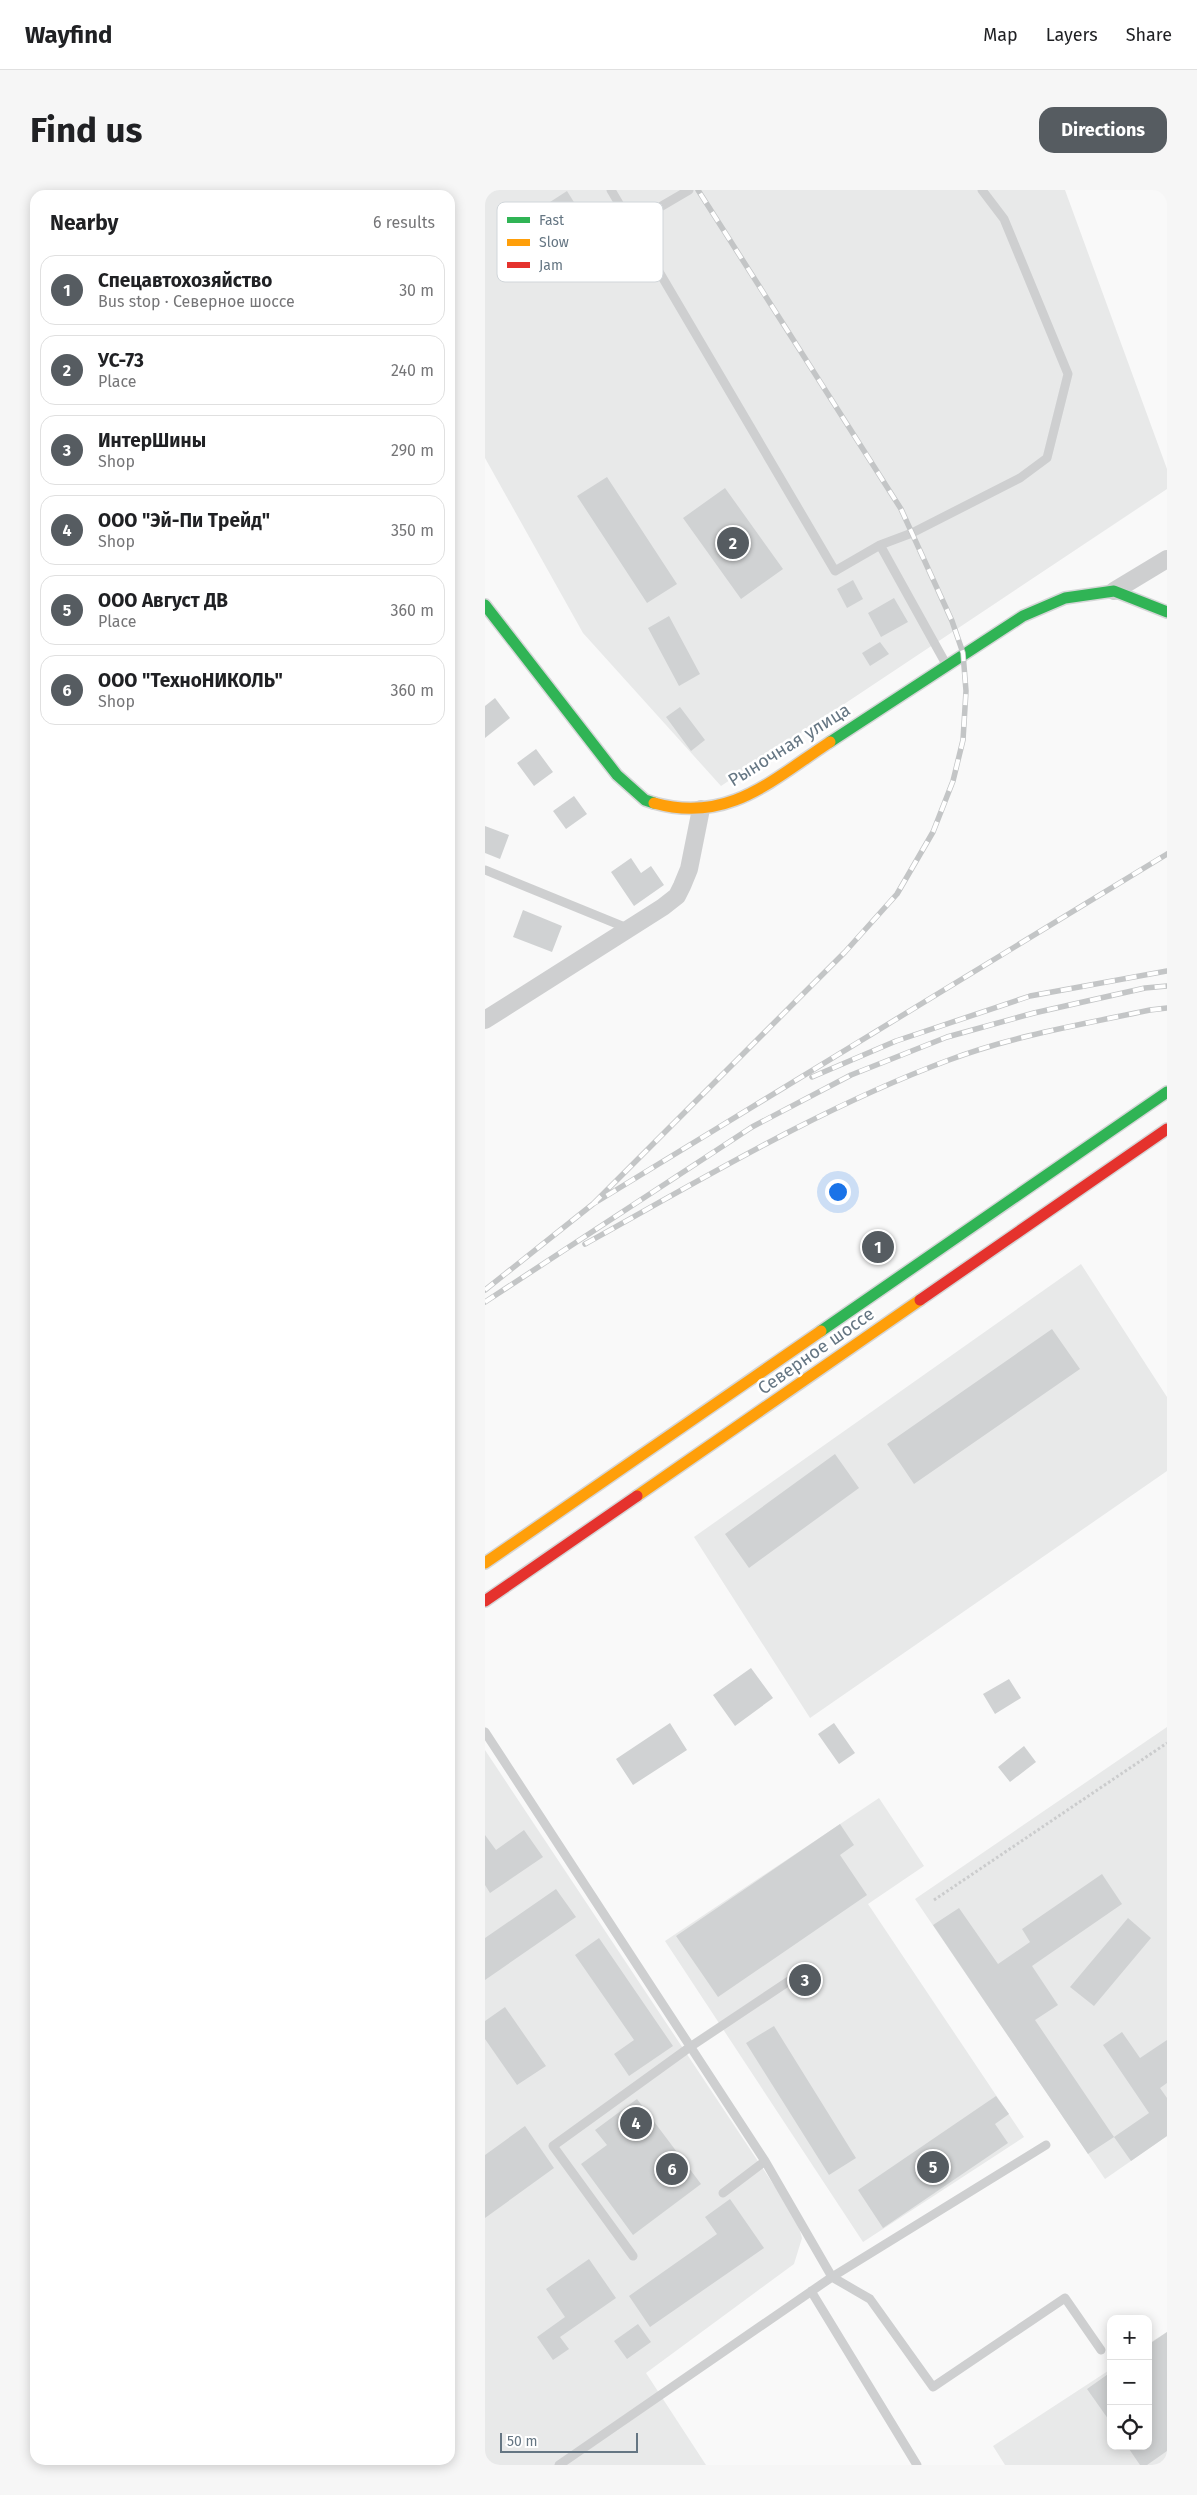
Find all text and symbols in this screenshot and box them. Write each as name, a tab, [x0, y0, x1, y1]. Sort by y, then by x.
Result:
text: Wayfind	[25, 21, 112, 49]
text: Map	[983, 24, 1018, 46]
text: Layers	[1046, 24, 1098, 46]
text: Share	[1126, 24, 1172, 46]
button: Directions	[1039, 107, 1167, 153]
text: Find us	[30, 109, 142, 151]
legend	[497, 202, 663, 282]
text: Nearby	[50, 210, 118, 236]
text: Fast	[539, 212, 565, 229]
text: 6 results	[373, 213, 435, 232]
text: Slow	[539, 234, 569, 251]
text: Jam	[539, 257, 563, 274]
text: Спецавтохозяйство	[98, 269, 272, 292]
text: 1	[63, 281, 71, 300]
text: 30 m	[399, 281, 434, 300]
text: Bus stop · Северное шоссе	[98, 292, 295, 311]
text: УС-73	[98, 349, 144, 372]
text: 2	[63, 361, 71, 380]
text: 240 m	[391, 361, 434, 380]
text: Place	[98, 372, 137, 391]
text: ИнтерШины	[98, 429, 206, 452]
text: 3	[63, 441, 71, 460]
text: 290 m	[391, 441, 434, 460]
text: Shop	[98, 452, 135, 471]
text: ООО "Эй-Пи Трейд"	[98, 509, 270, 532]
text: 4	[62, 521, 72, 540]
text: 350 m	[391, 521, 434, 540]
pin: 2	[717, 524, 749, 562]
text: Shop	[98, 532, 135, 551]
text: ООО Август ДВ	[98, 589, 228, 612]
text: 5	[63, 601, 71, 620]
text: 360 m	[391, 601, 434, 620]
text: Place	[98, 612, 137, 631]
text: ООО "ТехноНИКОЛЬ"	[98, 669, 283, 692]
text: 6	[62, 681, 72, 700]
text: 360 m	[391, 681, 434, 700]
text: Shop	[98, 692, 135, 711]
street label: Рыночная улица	[724, 699, 854, 791]
your location	[825, 1179, 851, 1205]
pin: 1	[862, 1228, 894, 1266]
street label: Северное шоссе	[754, 1303, 878, 1399]
pin: 3	[789, 1961, 821, 1999]
pin: 4	[620, 2104, 652, 2142]
pin: 5	[917, 2148, 949, 2186]
pin: 6	[656, 2150, 688, 2188]
map controls	[1107, 2315, 1152, 2450]
button: +	[1107, 2315, 1152, 2360]
button: −	[1107, 2360, 1152, 2405]
button: locate	[1107, 2405, 1152, 2450]
scale bar	[500, 2430, 637, 2453]
text: 50 m	[507, 2433, 538, 2450]

